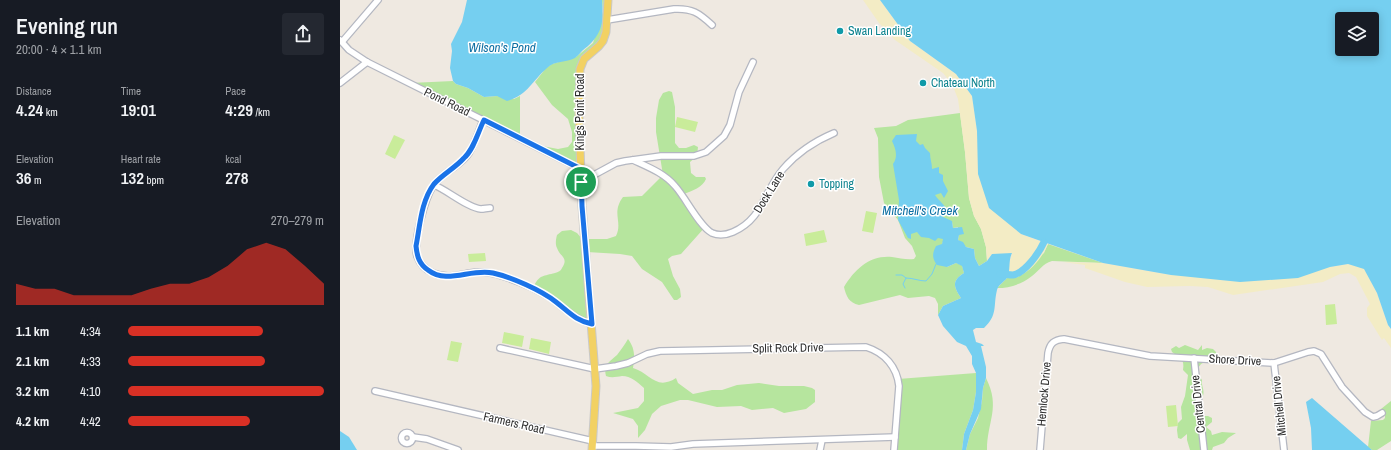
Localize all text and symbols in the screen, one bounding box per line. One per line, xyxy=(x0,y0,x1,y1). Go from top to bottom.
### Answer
text: Evening run xyxy=(16,11,118,41)
map controls xyxy=(1335,12,1379,56)
button: layers xyxy=(1335,12,1379,56)
button: share xyxy=(282,13,324,55)
place label: Swan Landing xyxy=(848,23,911,39)
marker: Swan Landing xyxy=(835,26,845,36)
water label: Wilson's Pond xyxy=(468,39,536,56)
text: 20:00 · 4 × 1.1 km xyxy=(16,41,102,58)
street label: Kings Point Road xyxy=(572,73,588,151)
place label: Chateau North xyxy=(931,75,995,91)
marker: Chateau North xyxy=(918,78,928,88)
text: Distance xyxy=(16,84,52,98)
text: Time xyxy=(121,84,141,98)
text: Pace xyxy=(225,84,246,98)
street label: Pond Road xyxy=(421,84,473,120)
text: 4.24 xyxy=(16,98,43,121)
text: 19:01 xyxy=(121,98,156,121)
text: 4:29 xyxy=(225,98,253,121)
text: km xyxy=(43,105,58,119)
text: /km xyxy=(253,105,270,119)
text: Elevation xyxy=(16,152,54,166)
text: Heart rate xyxy=(121,152,161,166)
text: kcal xyxy=(225,152,241,166)
pin xyxy=(564,165,598,199)
text: 36 xyxy=(16,166,32,189)
text: 132 xyxy=(121,166,144,189)
text: 278 xyxy=(225,166,249,189)
street label: Dock Lane xyxy=(750,168,788,216)
icon: arrive xyxy=(570,171,592,193)
text: m xyxy=(32,173,42,187)
text: bpm xyxy=(144,173,164,187)
place label: Topping xyxy=(819,176,855,192)
marker: Topping xyxy=(806,179,816,189)
water label: Mitchell's Creek xyxy=(882,202,958,219)
text: Elevation xyxy=(16,212,60,229)
text: 270–279 m xyxy=(271,212,324,229)
text: 1.1 km xyxy=(16,323,49,340)
text: 4:34 xyxy=(80,323,101,340)
street label: Split Rock Drive xyxy=(752,339,824,357)
street label: Shore Drive xyxy=(1208,351,1262,369)
text: 2.1 km xyxy=(16,353,49,370)
text: 4:33 xyxy=(80,353,101,370)
street label: Hemlock Drive xyxy=(1033,361,1055,427)
street label: Central Drive xyxy=(1187,374,1209,434)
street label: Mitchell Drive xyxy=(1268,375,1290,437)
text: 3.2 km xyxy=(16,383,49,400)
text: 4:10 xyxy=(80,383,101,400)
street label: Farmers Road xyxy=(482,408,546,438)
text: 4.2 km xyxy=(16,413,49,430)
text: 4:42 xyxy=(80,413,101,430)

